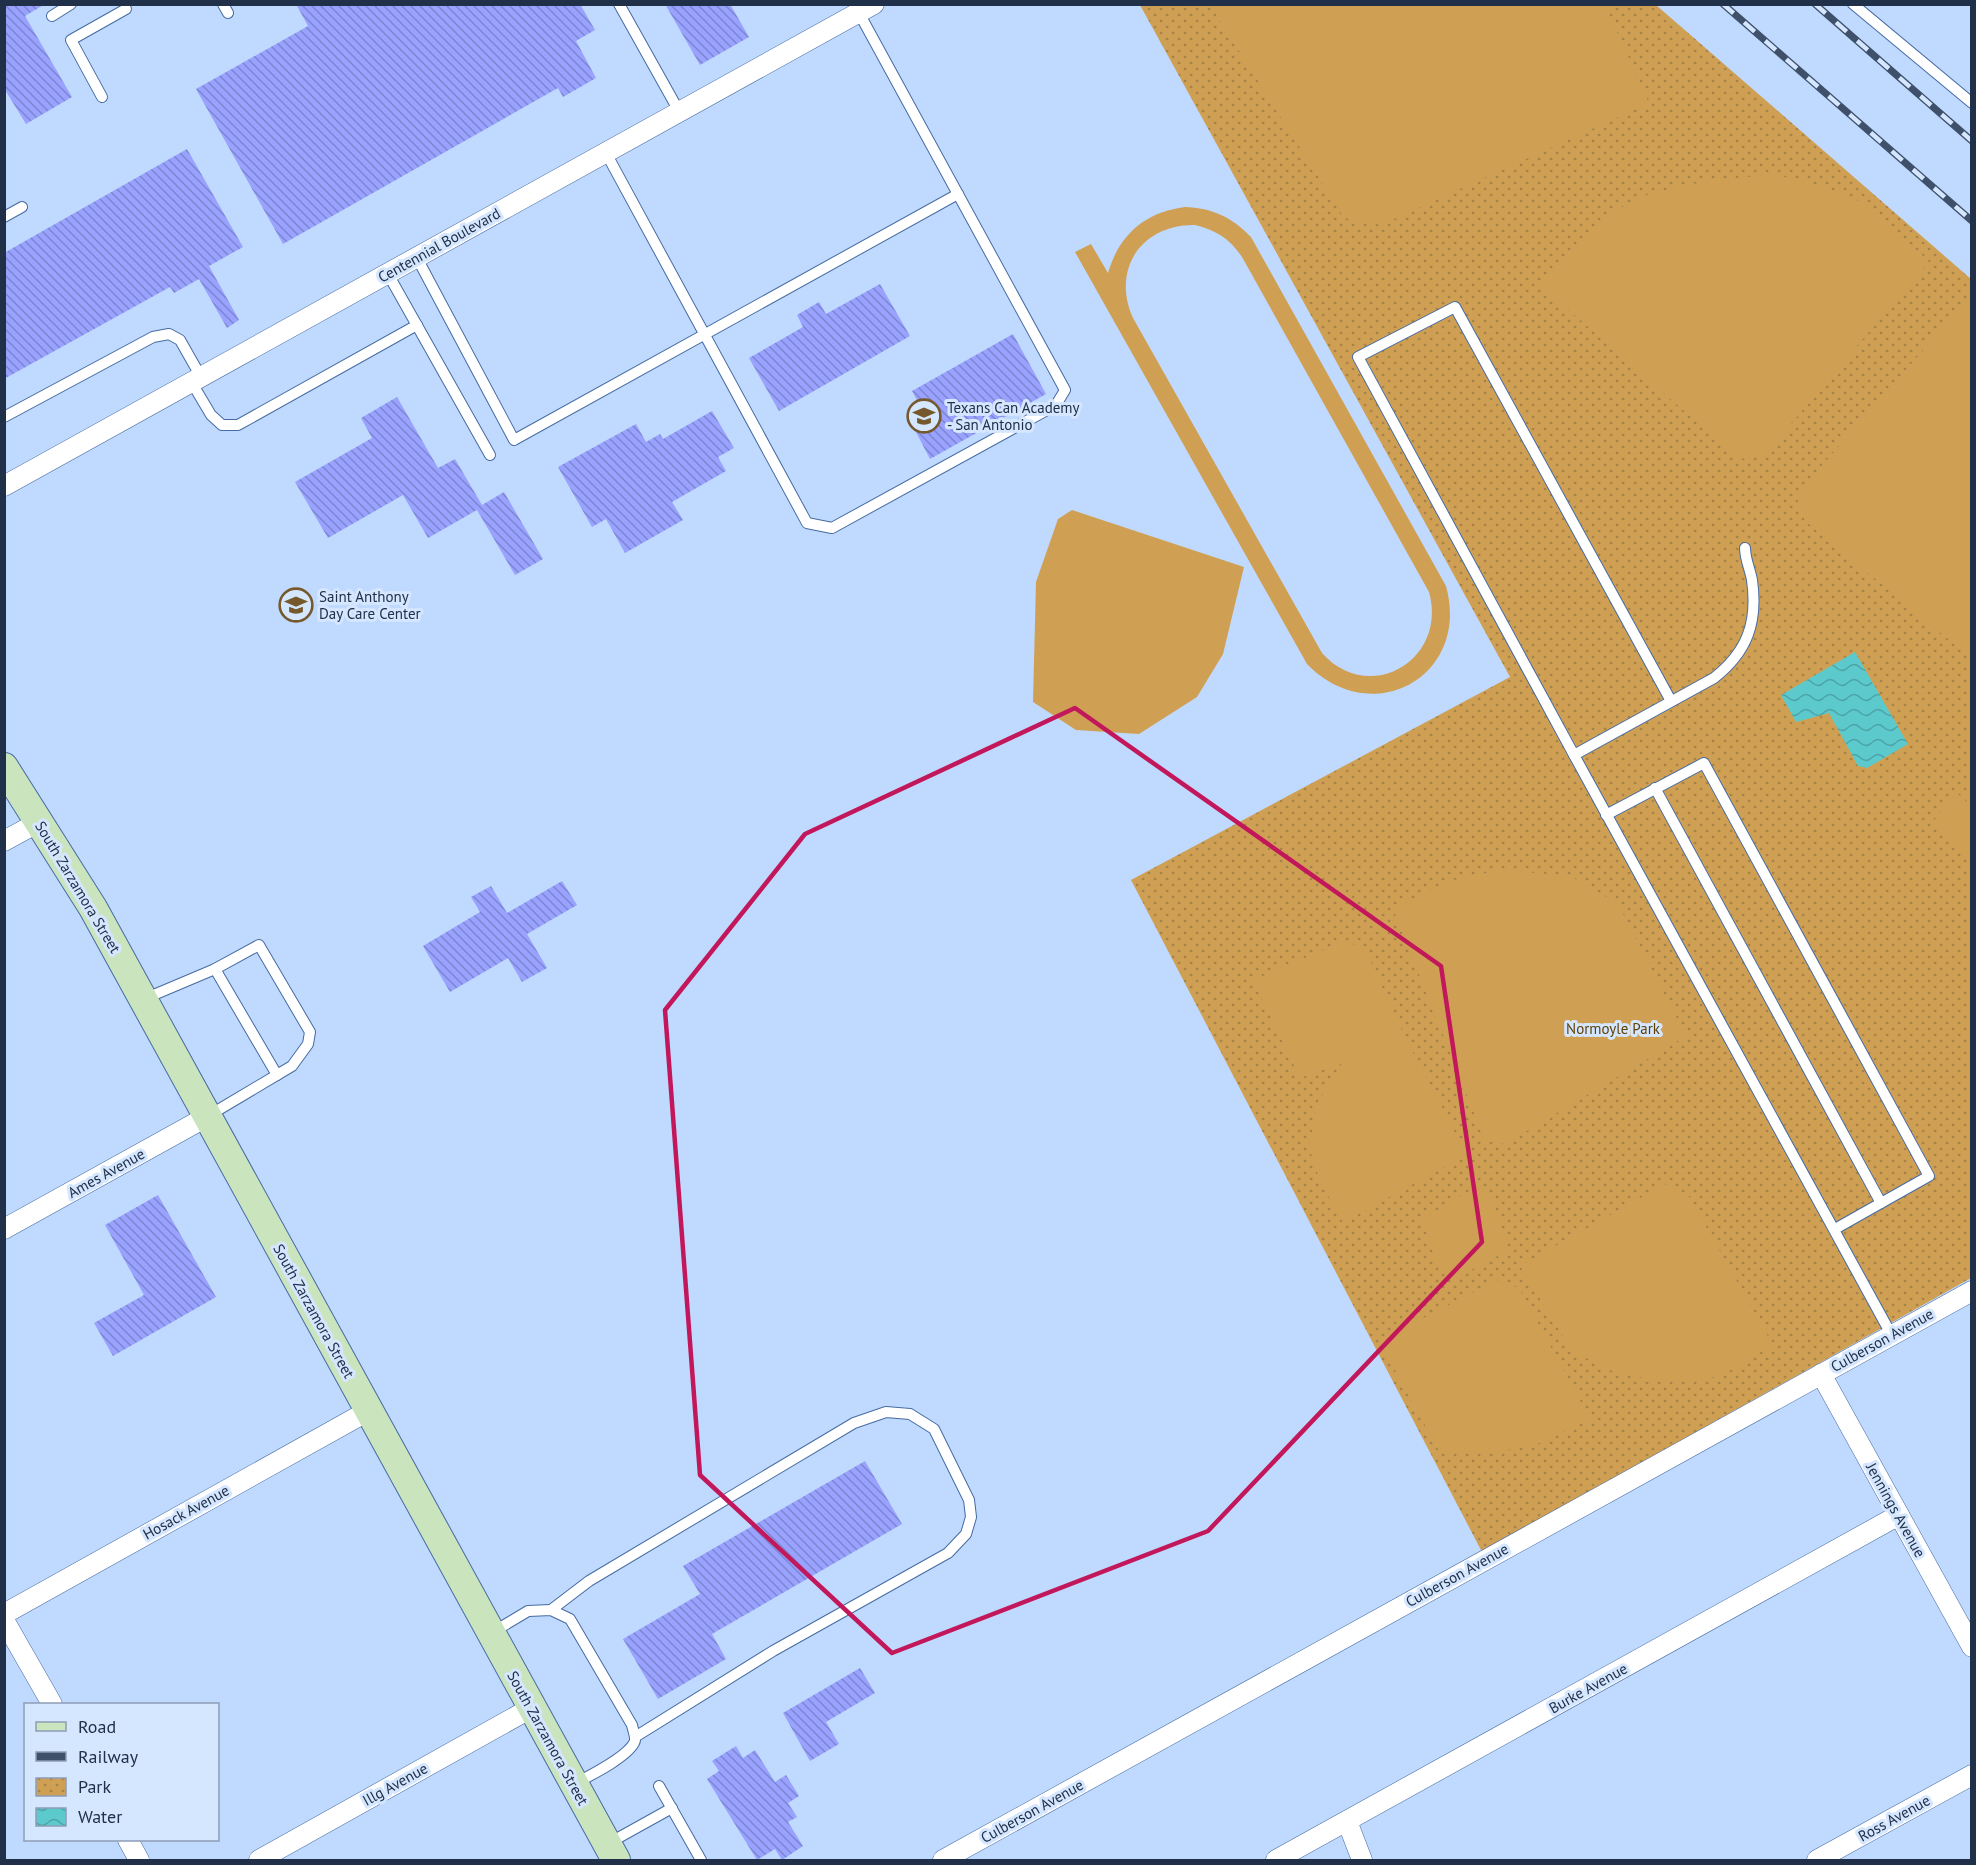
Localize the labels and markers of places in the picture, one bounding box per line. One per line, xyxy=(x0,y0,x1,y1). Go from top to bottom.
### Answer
school or university icon: Texans Can Academy - San Antonio xyxy=(906,398,942,434)
place label: Texans Can Academy - San Antonio xyxy=(947,398,1080,434)
school or university icon: Saint Anthony Day Care Center xyxy=(278,587,314,623)
place label: Saint Anthony Day Care Center xyxy=(319,587,421,623)

